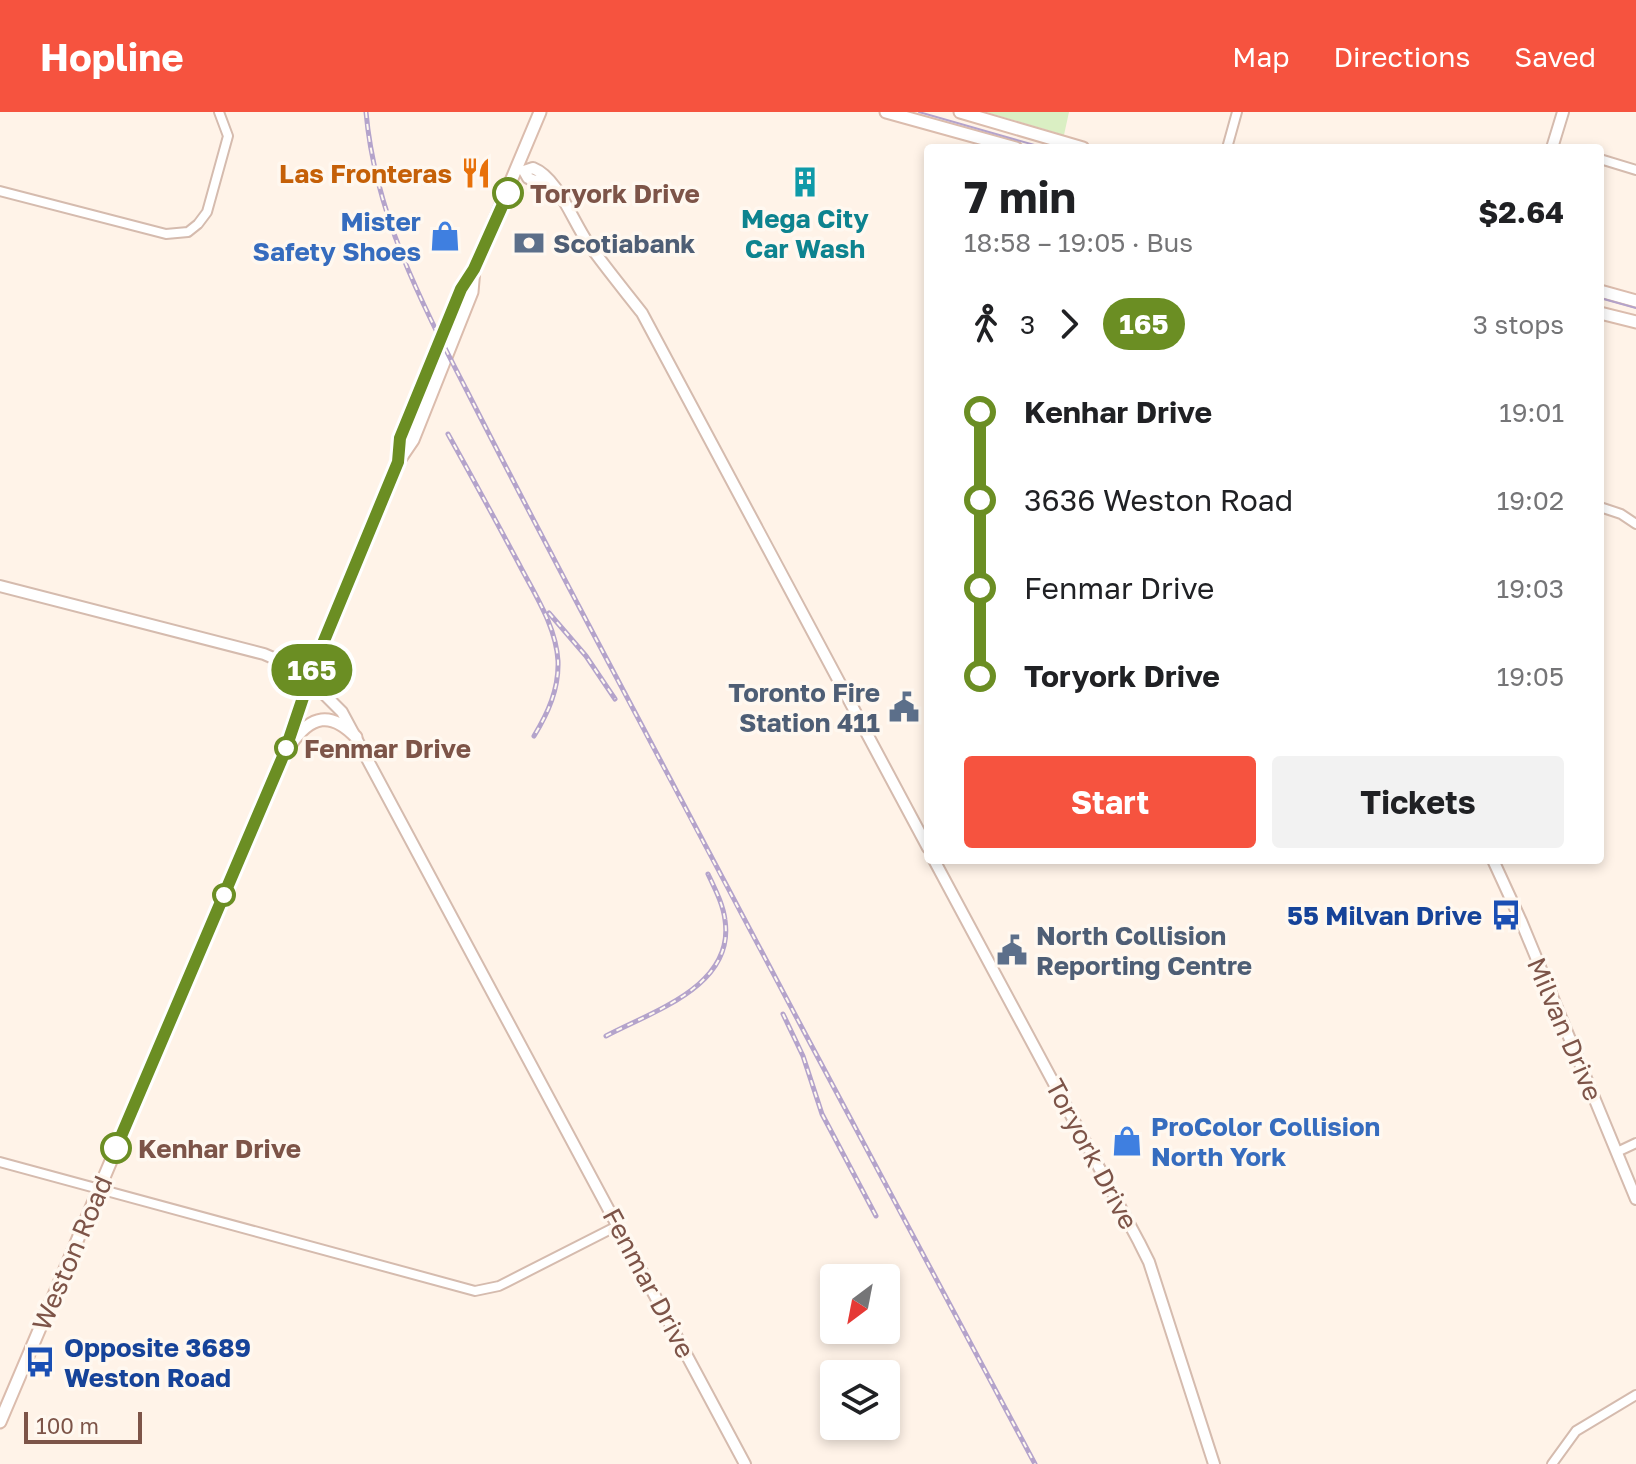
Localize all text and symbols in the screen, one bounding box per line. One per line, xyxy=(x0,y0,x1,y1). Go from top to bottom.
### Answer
text: Hopline xyxy=(40,34,184,79)
text: Map xyxy=(1232,40,1289,73)
text: Directions xyxy=(1333,40,1470,73)
text: Saved xyxy=(1514,40,1596,73)
restaurant icon: Las Fronteras xyxy=(459,156,493,190)
place label: Las Fronteras xyxy=(279,158,452,189)
building icon: Mega City Car Wash xyxy=(788,165,822,199)
text: 7 min xyxy=(964,170,1076,223)
marker: Toryork Drive xyxy=(493,178,523,208)
place label: Toryork Drive xyxy=(530,178,700,209)
text: $2.64 xyxy=(1478,194,1564,230)
place label: Mega City Car Wash xyxy=(741,203,869,264)
place label: Mister Safety Shoes xyxy=(253,206,421,267)
shop icon: Mister Safety Shoes xyxy=(428,219,462,253)
bank icon: Scotiabank xyxy=(512,226,546,260)
text: 18:58 – 19:05 · Bus xyxy=(964,227,1193,258)
place label: Scotiabank xyxy=(553,228,695,259)
icon: walk xyxy=(964,302,1008,346)
icon: forward xyxy=(1047,302,1091,346)
text: 165 xyxy=(1119,307,1169,340)
text: 3 xyxy=(1020,309,1035,340)
text: 3 stops xyxy=(1473,309,1564,340)
text: Kenhar Drive xyxy=(1024,394,1212,430)
text: 19:01 xyxy=(1499,397,1564,428)
text: 3636 Weston Road xyxy=(1024,482,1293,518)
text: 19:02 xyxy=(1497,485,1564,516)
text: Fenmar Drive xyxy=(1024,570,1214,606)
text: 19:03 xyxy=(1497,573,1564,604)
line badge: 165 xyxy=(266,644,358,696)
text: 165 xyxy=(287,653,337,686)
text: Toryork Drive xyxy=(1024,658,1220,694)
text: 19:05 xyxy=(1497,661,1564,692)
place label: Toronto Fire Station 411 xyxy=(728,677,880,738)
public building icon: Toronto Fire Station 411 xyxy=(887,690,921,724)
place label: Fenmar Drive xyxy=(304,733,471,764)
marker: Fenmar Drive xyxy=(275,737,297,759)
button: Start xyxy=(964,756,1256,848)
button: Tickets xyxy=(1272,756,1564,848)
unlabelled marker xyxy=(213,884,235,906)
bus stop icon: 55 Milvan Drive xyxy=(1489,898,1523,932)
place label: 55 Milvan Drive xyxy=(1287,900,1482,931)
place label: North Collision Reporting Centre xyxy=(1036,920,1252,981)
public building icon: North Collision Reporting Centre xyxy=(995,933,1029,967)
street label: Milvan Drive xyxy=(1521,953,1609,1105)
street label: Toryork Drive xyxy=(1039,1074,1145,1234)
place label: ProColor Collision North York xyxy=(1151,1111,1380,1172)
shop icon: ProColor Collision North York xyxy=(1110,1124,1144,1158)
marker: Kenhar Drive xyxy=(101,1133,131,1163)
place label: Kenhar Drive xyxy=(138,1133,301,1164)
street label: Weston Road xyxy=(25,1171,119,1335)
street label: Fenmar Drive xyxy=(597,1203,701,1363)
north arrow xyxy=(820,1264,900,1344)
map controls xyxy=(820,1264,900,1440)
place label: Opposite 3689 Weston Road xyxy=(64,1332,251,1393)
bus stop icon: Opposite 3689 Weston Road xyxy=(23,1345,57,1379)
button: layers xyxy=(820,1360,900,1440)
scale bar xyxy=(24,1408,142,1444)
text: 100 m xyxy=(36,1412,99,1439)

